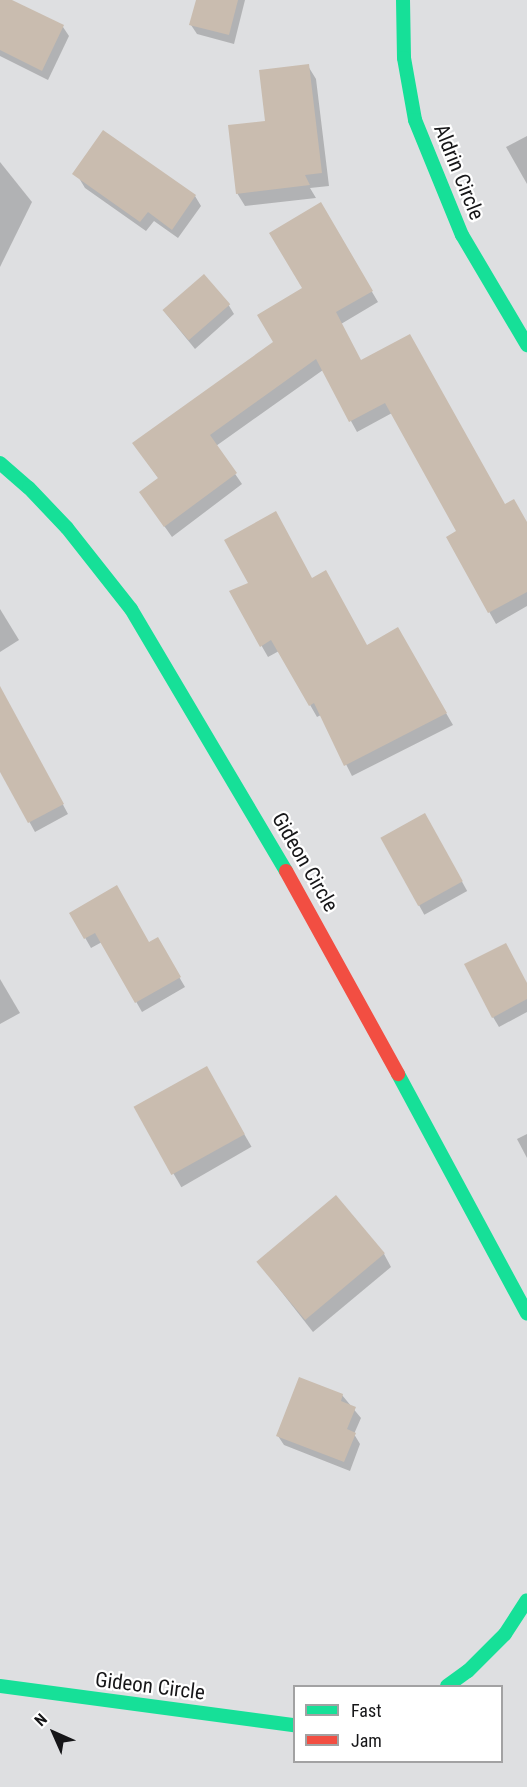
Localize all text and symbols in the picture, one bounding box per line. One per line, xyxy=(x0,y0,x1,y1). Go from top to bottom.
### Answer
street label: Aldrin Circle xyxy=(428,121,490,223)
street label: Gideon Circle xyxy=(267,808,343,916)
street label: Gideon Circle xyxy=(94,1667,206,1705)
legend xyxy=(293,1685,503,1763)
text: Fast xyxy=(351,1700,382,1721)
north arrow xyxy=(24,1703,84,1763)
text: N xyxy=(31,1710,51,1730)
text: Jam xyxy=(351,1730,382,1751)

